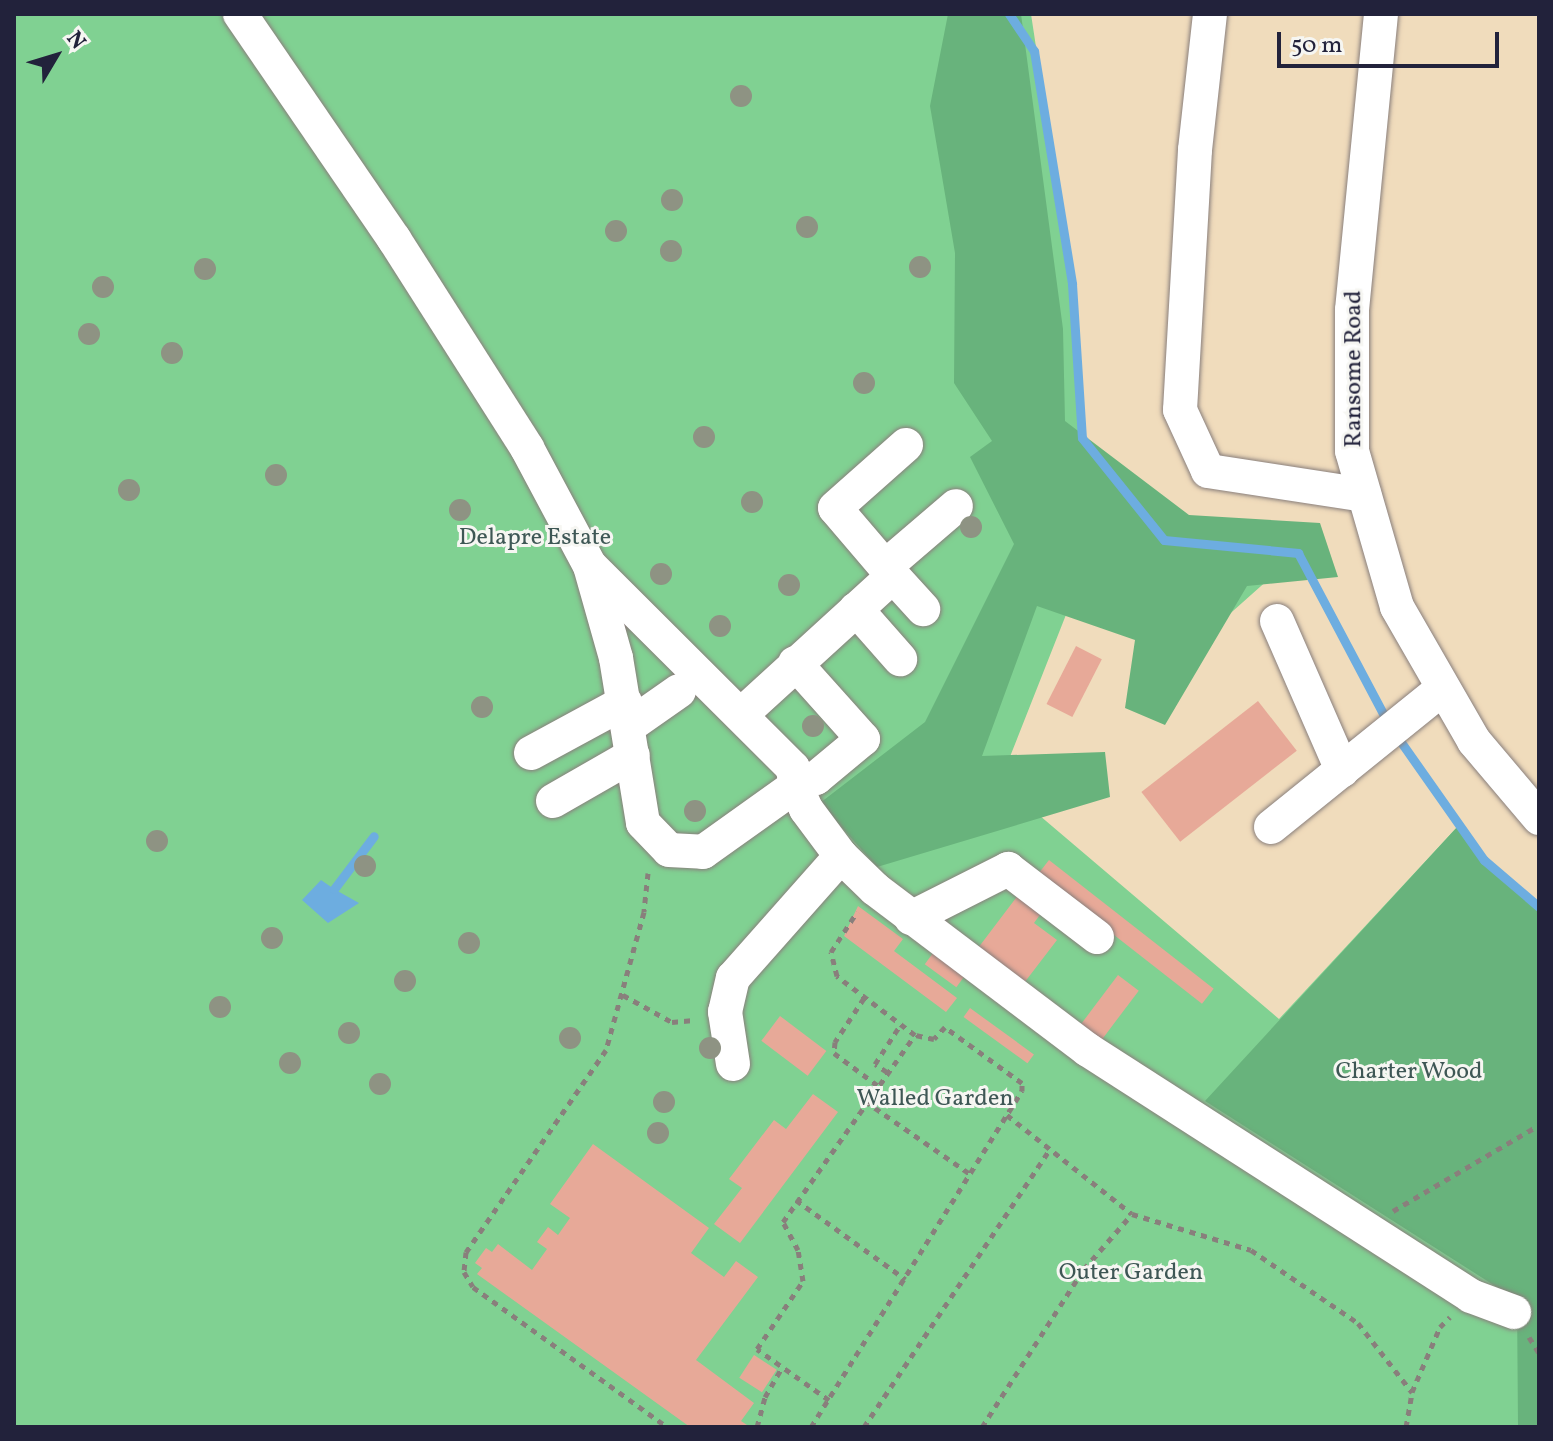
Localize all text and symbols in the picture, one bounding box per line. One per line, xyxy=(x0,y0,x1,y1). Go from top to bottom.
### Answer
north arrow xyxy=(16,16,96,96)
scale bar xyxy=(1281,16,1503,66)
text: N xyxy=(58,25,92,57)
text: 50 m xyxy=(1291,29,1343,63)
street label: Ransome Road xyxy=(1341,290,1369,448)
park label: Delapre Estate xyxy=(459,525,611,553)
park label: Charter Wood xyxy=(1335,1059,1483,1087)
park label: Walled Garden xyxy=(856,1086,1014,1114)
park label: Outer Garden xyxy=(1059,1260,1203,1288)

